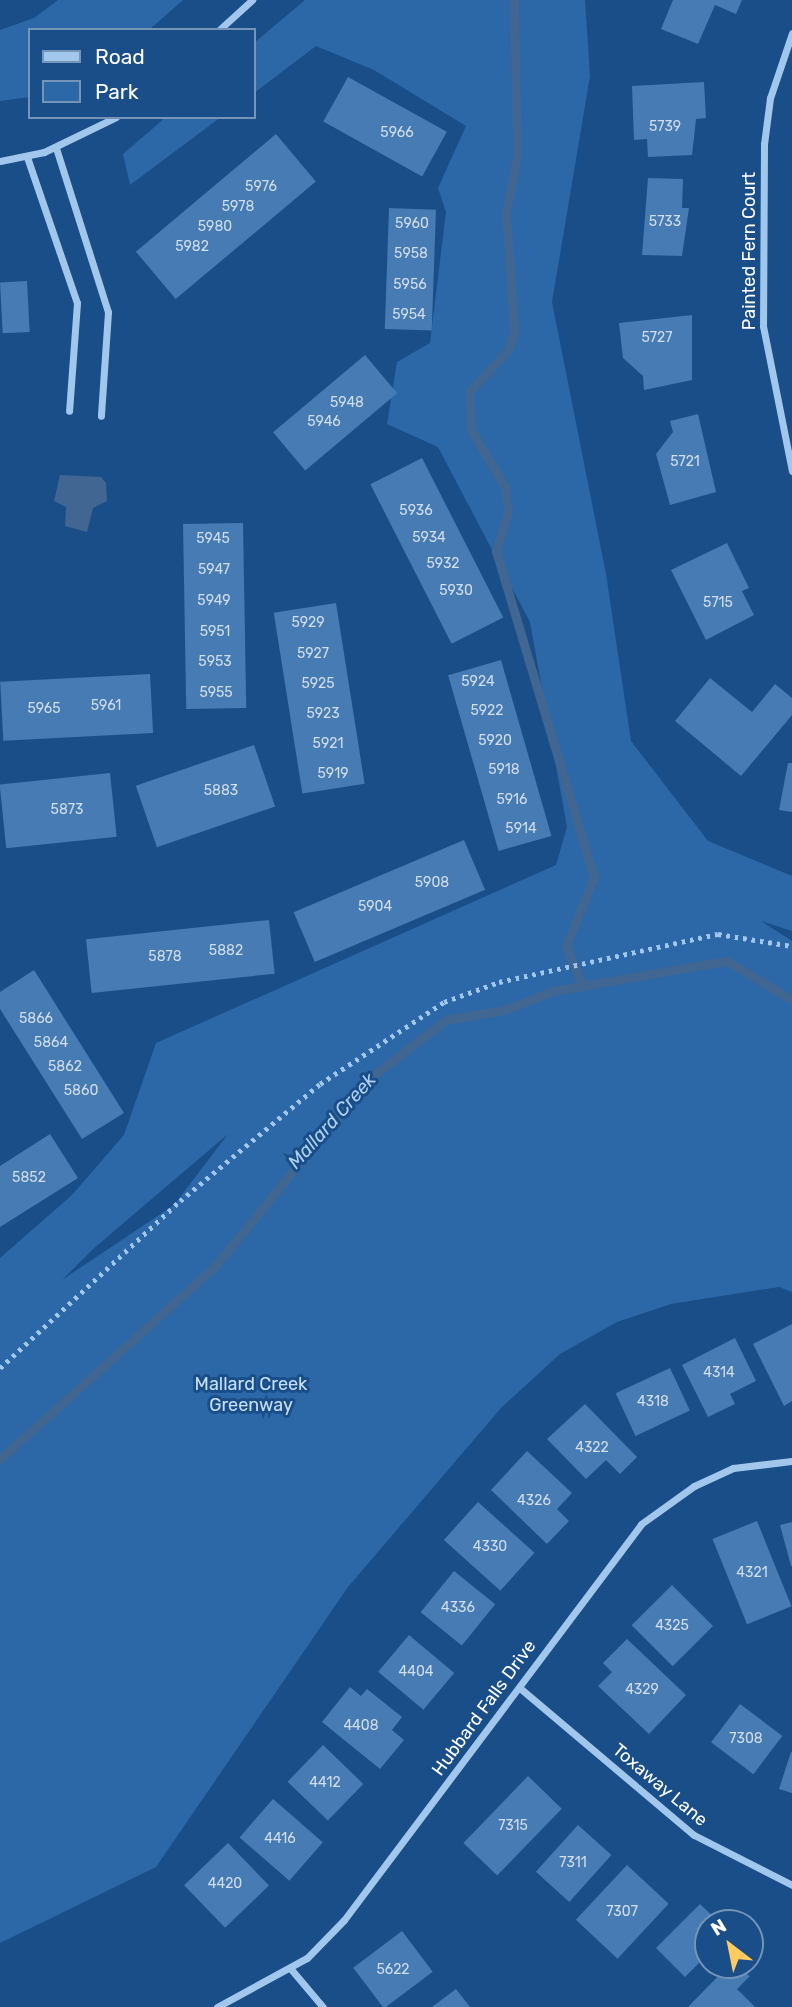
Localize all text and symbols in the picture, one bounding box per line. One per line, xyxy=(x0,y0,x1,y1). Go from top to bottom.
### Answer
legend xyxy=(28,28,256,119)
text: Road xyxy=(95,44,145,69)
text: Park xyxy=(95,79,139,104)
house number: 5739 xyxy=(649,119,681,135)
house number: 5966 xyxy=(380,125,414,141)
street label: Painted Fern Court xyxy=(738,172,760,330)
house number: 5976 xyxy=(245,179,277,195)
house number: 5978 xyxy=(222,199,254,215)
house number: 5733 xyxy=(649,214,681,230)
house number: 5960 xyxy=(395,216,429,232)
house number: 5980 xyxy=(198,219,232,235)
house number: 5982 xyxy=(175,239,209,255)
house number: 5958 xyxy=(394,246,428,262)
house number: 5956 xyxy=(393,277,427,293)
house number: 5954 xyxy=(392,307,426,323)
house number: 5727 xyxy=(642,330,672,346)
house number: 5948 xyxy=(330,395,364,411)
house number: 5946 xyxy=(307,414,341,430)
house number: 5721 xyxy=(670,454,700,470)
house number: 5936 xyxy=(399,503,433,519)
house number: 5934 xyxy=(412,530,446,546)
house number: 5945 xyxy=(196,531,230,547)
house number: 5932 xyxy=(426,556,460,572)
house number: 5947 xyxy=(198,562,230,578)
house number: 5930 xyxy=(439,583,473,599)
house number: 5949 xyxy=(197,593,231,609)
house number: 5715 xyxy=(703,595,733,611)
house number: 5929 xyxy=(291,615,325,631)
house number: 5951 xyxy=(200,624,230,640)
house number: 5927 xyxy=(297,646,329,662)
house number: 5953 xyxy=(198,654,232,670)
house number: 5924 xyxy=(461,674,495,690)
house number: 5925 xyxy=(301,676,335,692)
house number: 5955 xyxy=(199,685,233,701)
house number: 5961 xyxy=(91,698,121,714)
house number: 5965 xyxy=(27,701,61,717)
house number: 5922 xyxy=(470,703,504,719)
house number: 5923 xyxy=(306,706,340,722)
house number: 5920 xyxy=(478,733,512,749)
house number: 5921 xyxy=(313,736,343,752)
house number: 5918 xyxy=(488,762,520,778)
house number: 5919 xyxy=(318,766,348,782)
house number: 5883 xyxy=(204,783,238,799)
house number: 5916 xyxy=(496,792,528,808)
house number: 5873 xyxy=(51,802,83,818)
house number: 5914 xyxy=(505,821,537,837)
house number: 5908 xyxy=(415,875,449,891)
house number: 5904 xyxy=(358,899,392,915)
house number: 5882 xyxy=(209,943,243,959)
house number: 5878 xyxy=(148,949,182,965)
house number: 5866 xyxy=(19,1011,53,1027)
house number: 5864 xyxy=(34,1035,68,1051)
house number: 5862 xyxy=(48,1059,82,1075)
water label: Mallard Creek xyxy=(283,1069,381,1173)
house number: 5860 xyxy=(64,1083,98,1099)
house number: 5852 xyxy=(12,1170,46,1186)
house number: 4314 xyxy=(703,1365,735,1381)
park label: Mallard Creek Greenway xyxy=(195,1374,307,1416)
house number: 4318 xyxy=(637,1394,669,1410)
house number: 4322 xyxy=(575,1440,609,1456)
house number: 4326 xyxy=(517,1493,551,1509)
house number: 4330 xyxy=(473,1539,507,1555)
house number: 4321 xyxy=(736,1565,768,1581)
house number: 4336 xyxy=(441,1600,475,1616)
house number: 4325 xyxy=(655,1618,689,1634)
street label: Hubbard Falls Drive xyxy=(428,1636,540,1780)
house number: 4404 xyxy=(399,1664,433,1680)
house number: 4329 xyxy=(625,1682,659,1698)
house number: 4408 xyxy=(343,1718,379,1734)
house number: 7308 xyxy=(729,1731,763,1747)
street label: Toxaway Lane xyxy=(608,1739,712,1831)
house number: 4412 xyxy=(309,1775,341,1791)
house number: 7315 xyxy=(498,1818,528,1834)
house number: 4416 xyxy=(264,1831,296,1847)
house number: 7311 xyxy=(559,1855,587,1871)
house number: 4420 xyxy=(208,1876,242,1892)
house number: 7307 xyxy=(606,1904,638,1920)
north arrow xyxy=(694,1909,764,1979)
text: N xyxy=(707,1914,731,1941)
house number: 5622 xyxy=(376,1962,410,1978)

